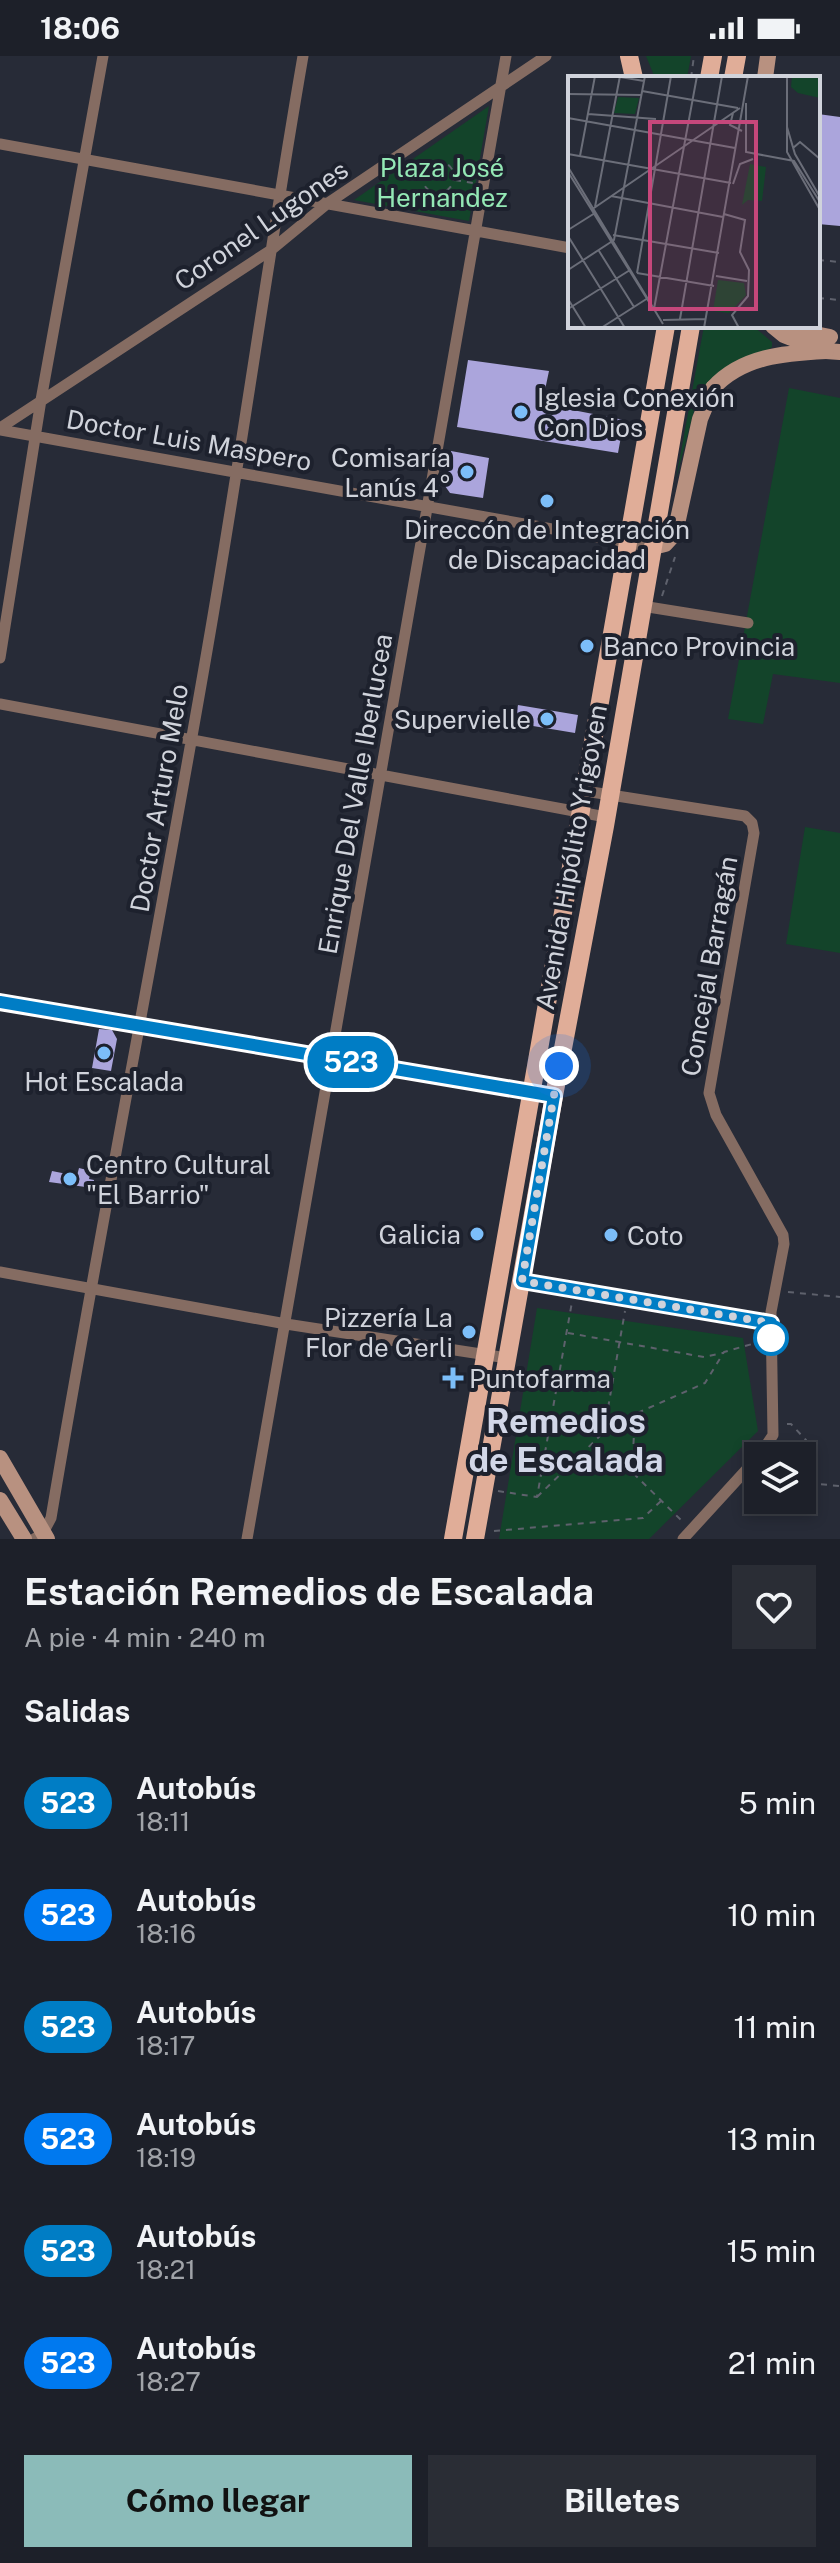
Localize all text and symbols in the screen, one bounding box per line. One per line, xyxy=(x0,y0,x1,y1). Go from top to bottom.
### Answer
text: 18:06 xyxy=(40,10,120,46)
inset map xyxy=(568,76,820,328)
park label: Plaza José Hernandez xyxy=(376,152,508,213)
street label: Coronel Lugones xyxy=(168,154,354,296)
place label: Iglesia Conexión Con Dios xyxy=(537,382,735,443)
street label: Doctor Luis Maspero xyxy=(64,403,314,477)
marker: Iglesia Conexión Con Dios xyxy=(512,403,530,421)
place label: Comisaría Lanús 4° xyxy=(331,442,451,503)
marker: Comisaría Lanús 4° xyxy=(458,463,476,481)
marker: Direccón de Integración de Discapacidad xyxy=(538,492,556,510)
place label: Direccón de Integración de Discapacidad xyxy=(404,514,690,575)
street label: Enrique Del Valle Iberlucea xyxy=(312,631,398,957)
place label: Banco Provincia xyxy=(603,631,795,662)
marker: Banco Provincia xyxy=(578,637,596,655)
street label: Doctor Arturo Melo xyxy=(124,682,194,914)
street label: Avenida Hipólito Yrigoyen xyxy=(529,702,613,1012)
place label: Supervielle xyxy=(394,704,531,735)
marker: Supervielle xyxy=(538,710,556,728)
street label: Concejal Barragán xyxy=(674,854,744,1078)
line badge: 523 xyxy=(305,1036,397,1088)
marker: Hot Escalada xyxy=(95,1044,113,1062)
text: 523 xyxy=(323,1045,379,1078)
your location xyxy=(539,1046,579,1086)
place label: Hot Escalada xyxy=(24,1066,184,1097)
place label: Centro Cultural "El Barrio" xyxy=(86,1149,271,1210)
marker: Centro Cultural "El Barrio" xyxy=(61,1170,79,1188)
place label: Galicia xyxy=(379,1219,461,1250)
place label: Coto xyxy=(627,1220,683,1251)
marker: Galicia xyxy=(468,1225,486,1243)
marker: Coto xyxy=(602,1226,620,1244)
place label: Pizzería La Flor de Gerli xyxy=(305,1302,453,1363)
unlabelled marker xyxy=(754,1321,788,1355)
marker: Pizzería La Flor de Gerli xyxy=(460,1323,478,1341)
place label: Puntofarma xyxy=(469,1363,611,1394)
marker: Puntofarma xyxy=(444,1369,462,1387)
district label: Remedios de Escalada xyxy=(468,1401,664,1480)
map controls xyxy=(744,1442,816,1514)
button: layers xyxy=(744,1442,816,1514)
button: heart xyxy=(732,1565,816,1649)
text: Estación Remedios de Escalada xyxy=(24,1569,594,1614)
text: A pie · 4 min · 240 m xyxy=(24,1622,265,1653)
text: Salidas xyxy=(24,1693,130,1729)
text: Autobús xyxy=(136,1770,256,1806)
text: 5 min xyxy=(739,1785,816,1821)
text: 523 xyxy=(40,1786,96,1819)
text: 18:11 xyxy=(136,1806,190,1837)
text: Autobús xyxy=(136,1882,256,1918)
text: 10 min xyxy=(727,1897,816,1933)
text: 523 xyxy=(40,1898,96,1931)
text: 18:16 xyxy=(136,1918,196,1949)
text: Autobús xyxy=(136,1994,256,2030)
text: 11 min xyxy=(733,2009,816,2045)
text: 523 xyxy=(40,2010,96,2043)
text: 18:17 xyxy=(136,2030,195,2061)
text: Autobús xyxy=(136,2106,256,2142)
text: 13 min xyxy=(727,2121,816,2157)
text: 523 xyxy=(40,2122,96,2155)
text: 18:19 xyxy=(136,2142,196,2173)
text: Autobús xyxy=(136,2218,256,2254)
text: 15 min xyxy=(726,2233,816,2269)
text: 523 xyxy=(40,2234,96,2267)
text: 18:21 xyxy=(136,2254,196,2285)
text: Autobús xyxy=(136,2330,256,2366)
text: 21 min xyxy=(728,2345,816,2381)
text: 523 xyxy=(40,2346,96,2379)
text: 18:27 xyxy=(136,2366,201,2397)
button: Cómo llegar xyxy=(24,2455,412,2547)
button: Billetes xyxy=(428,2455,816,2547)

